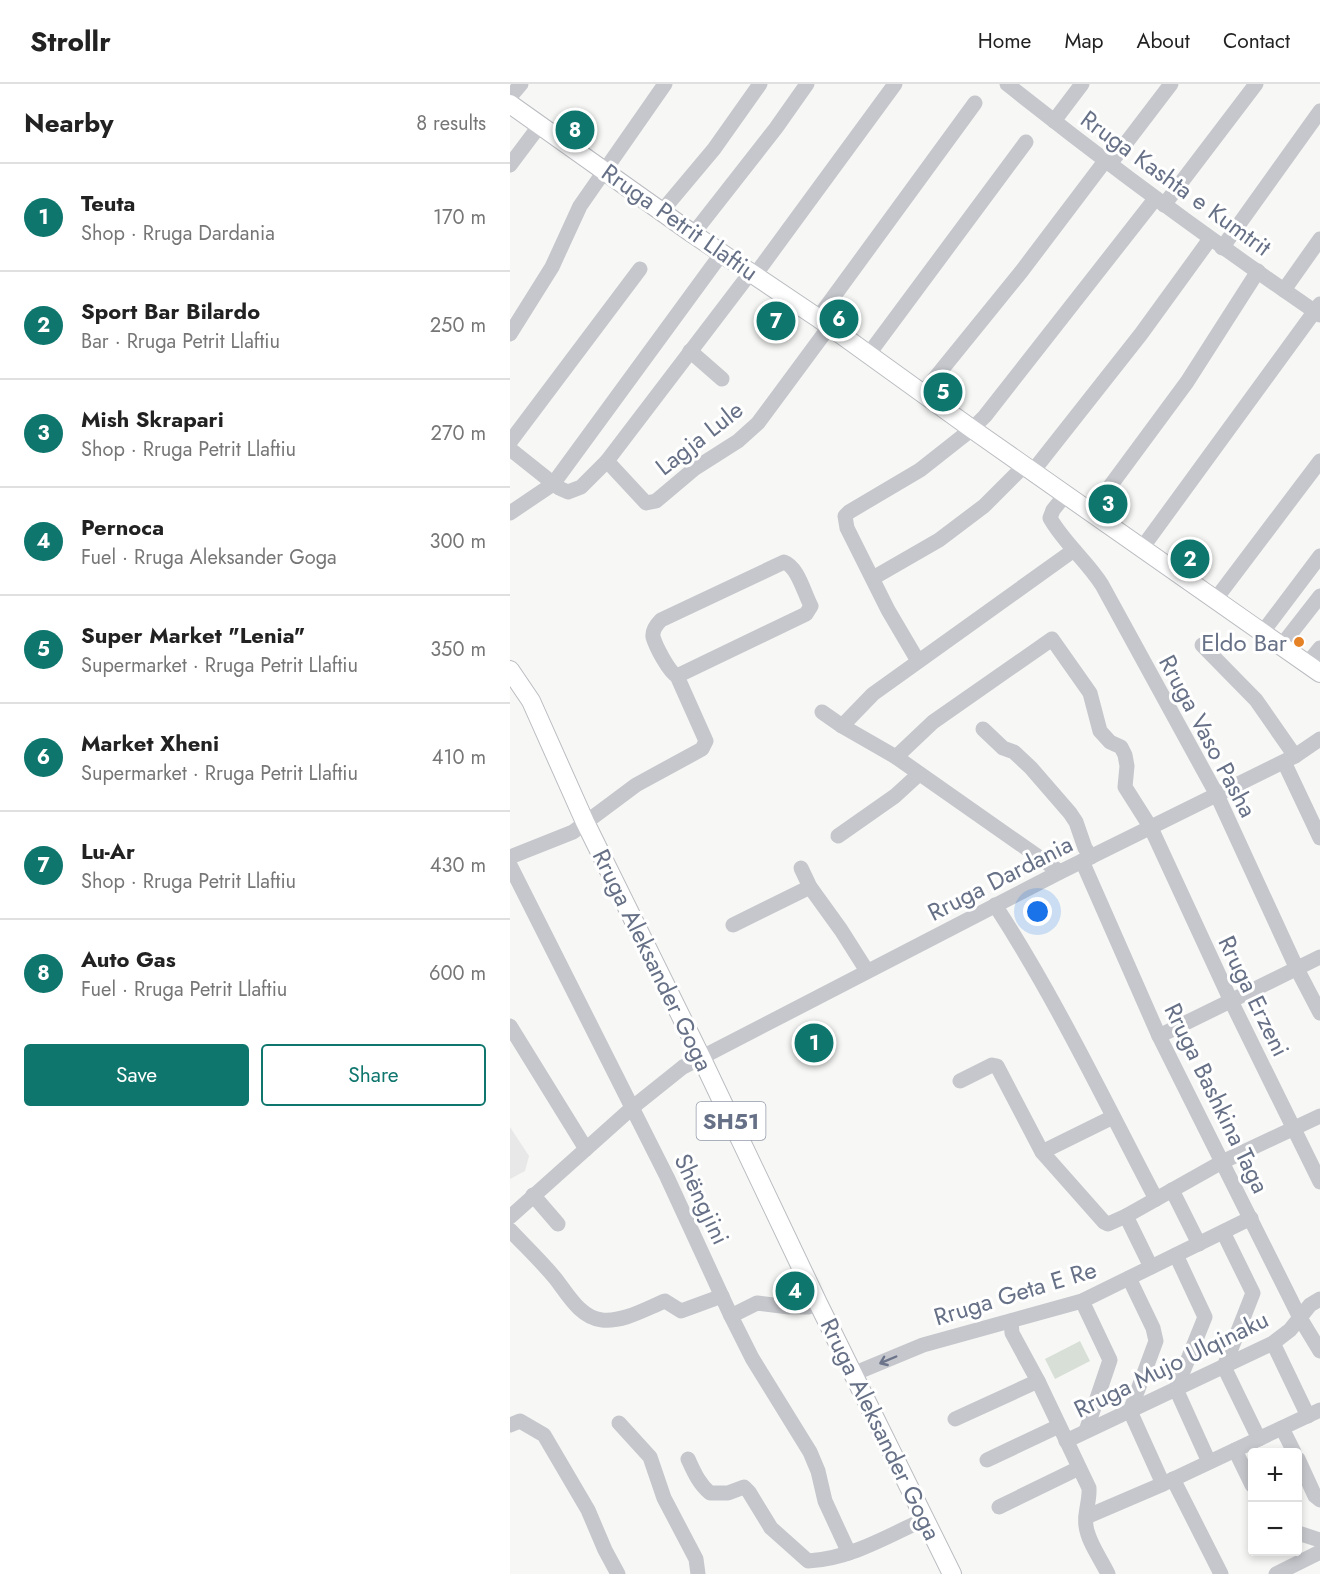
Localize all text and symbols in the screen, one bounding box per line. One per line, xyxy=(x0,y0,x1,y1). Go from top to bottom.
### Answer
text: Strollr xyxy=(30,21,111,62)
text: Home xyxy=(978,26,1031,56)
text: Map xyxy=(1064,26,1104,56)
text: About xyxy=(1137,26,1190,56)
text: Contact xyxy=(1223,26,1290,56)
street label: Rruga Kashta e Kumtrit xyxy=(1073,102,1279,264)
text: Nearby xyxy=(24,104,113,142)
pin: 8 xyxy=(556,108,594,152)
text: 8 results xyxy=(416,109,486,138)
street label: Rruga Petrit Llaftiu xyxy=(595,155,765,289)
text: Teuta xyxy=(81,187,135,219)
text: 1 xyxy=(38,203,49,232)
text: 170 m xyxy=(433,203,486,232)
text: Shop · Rruga Dardania xyxy=(81,219,275,248)
text: Sport Bar Bilardo xyxy=(81,295,260,327)
pin: 6 xyxy=(820,296,858,342)
pin: 7 xyxy=(756,298,796,344)
text: 2 xyxy=(37,311,50,340)
text: 250 m xyxy=(430,311,486,340)
text: Bar · Rruga Petrit Llaftiu xyxy=(81,327,280,356)
pin: 5 xyxy=(924,370,962,414)
street label: Lagja Lule xyxy=(648,392,750,484)
text: Mish Skrapari xyxy=(81,403,224,435)
text: 3 xyxy=(37,419,50,448)
text: 270 m xyxy=(431,419,486,448)
text: Shop · Rruga Petrit Llaftiu xyxy=(81,435,296,464)
pin: 3 xyxy=(1088,482,1128,526)
text: Pernoca xyxy=(81,511,164,543)
text: 4 xyxy=(37,527,50,556)
text: 300 m xyxy=(429,527,486,556)
pin: 2 xyxy=(1170,536,1210,582)
text: Fuel · Rruga Aleksander Goga xyxy=(81,543,337,572)
text: Super Market "Lenia" xyxy=(81,619,305,651)
place label: Eldo Bar xyxy=(1201,625,1288,660)
text: 5 xyxy=(37,635,50,664)
text: 350 m xyxy=(430,635,486,664)
marker: Eldo Bar xyxy=(1292,635,1306,649)
street label: Rruga Vaso Pasha xyxy=(1150,649,1266,823)
text: Supermarket · Rruga Petrit Llaftiu xyxy=(81,651,358,680)
text: Market Xheni xyxy=(81,727,219,759)
text: 6 xyxy=(37,743,50,772)
text: 410 m xyxy=(432,743,486,772)
text: Supermarket · Rruga Petrit Llaftiu xyxy=(81,759,358,788)
street label: Rruga Dardania xyxy=(921,826,1079,930)
text: Lu-Ar xyxy=(81,835,135,867)
street label: Rruga Aleksander Goga xyxy=(584,843,722,1077)
text: 7 xyxy=(37,851,50,880)
text: 430 m xyxy=(430,851,486,880)
text: Shop · Rruga Petrit Llaftiu xyxy=(81,867,296,896)
your location xyxy=(1023,897,1052,926)
street label: Rruga Erzeni xyxy=(1210,930,1298,1062)
text: Auto Gas xyxy=(81,943,176,975)
text: 8 xyxy=(37,959,50,988)
text: 600 m xyxy=(429,959,486,988)
text: Fuel · Rruga Petrit Llaftiu xyxy=(81,975,287,1004)
street label: Rruga Bashkina Taga xyxy=(1156,997,1278,1199)
pin: 1 xyxy=(794,1020,834,1066)
button: Save xyxy=(24,1044,249,1106)
button: Share xyxy=(261,1044,486,1106)
road number: SH51 xyxy=(696,1102,766,1140)
street label: Shëngjini xyxy=(666,1148,738,1250)
street label: Rruga Geta E Re xyxy=(929,1252,1101,1334)
pin: 4 xyxy=(776,1268,814,1314)
street label: Rruga Mujo Ulqinaku xyxy=(1068,1302,1274,1426)
street label: Rruga Aleksander Goga xyxy=(812,1312,950,1546)
one-way arrow xyxy=(880,1354,898,1366)
map controls xyxy=(1248,1448,1302,1556)
button: + xyxy=(1248,1448,1302,1502)
button: − xyxy=(1248,1502,1302,1556)

